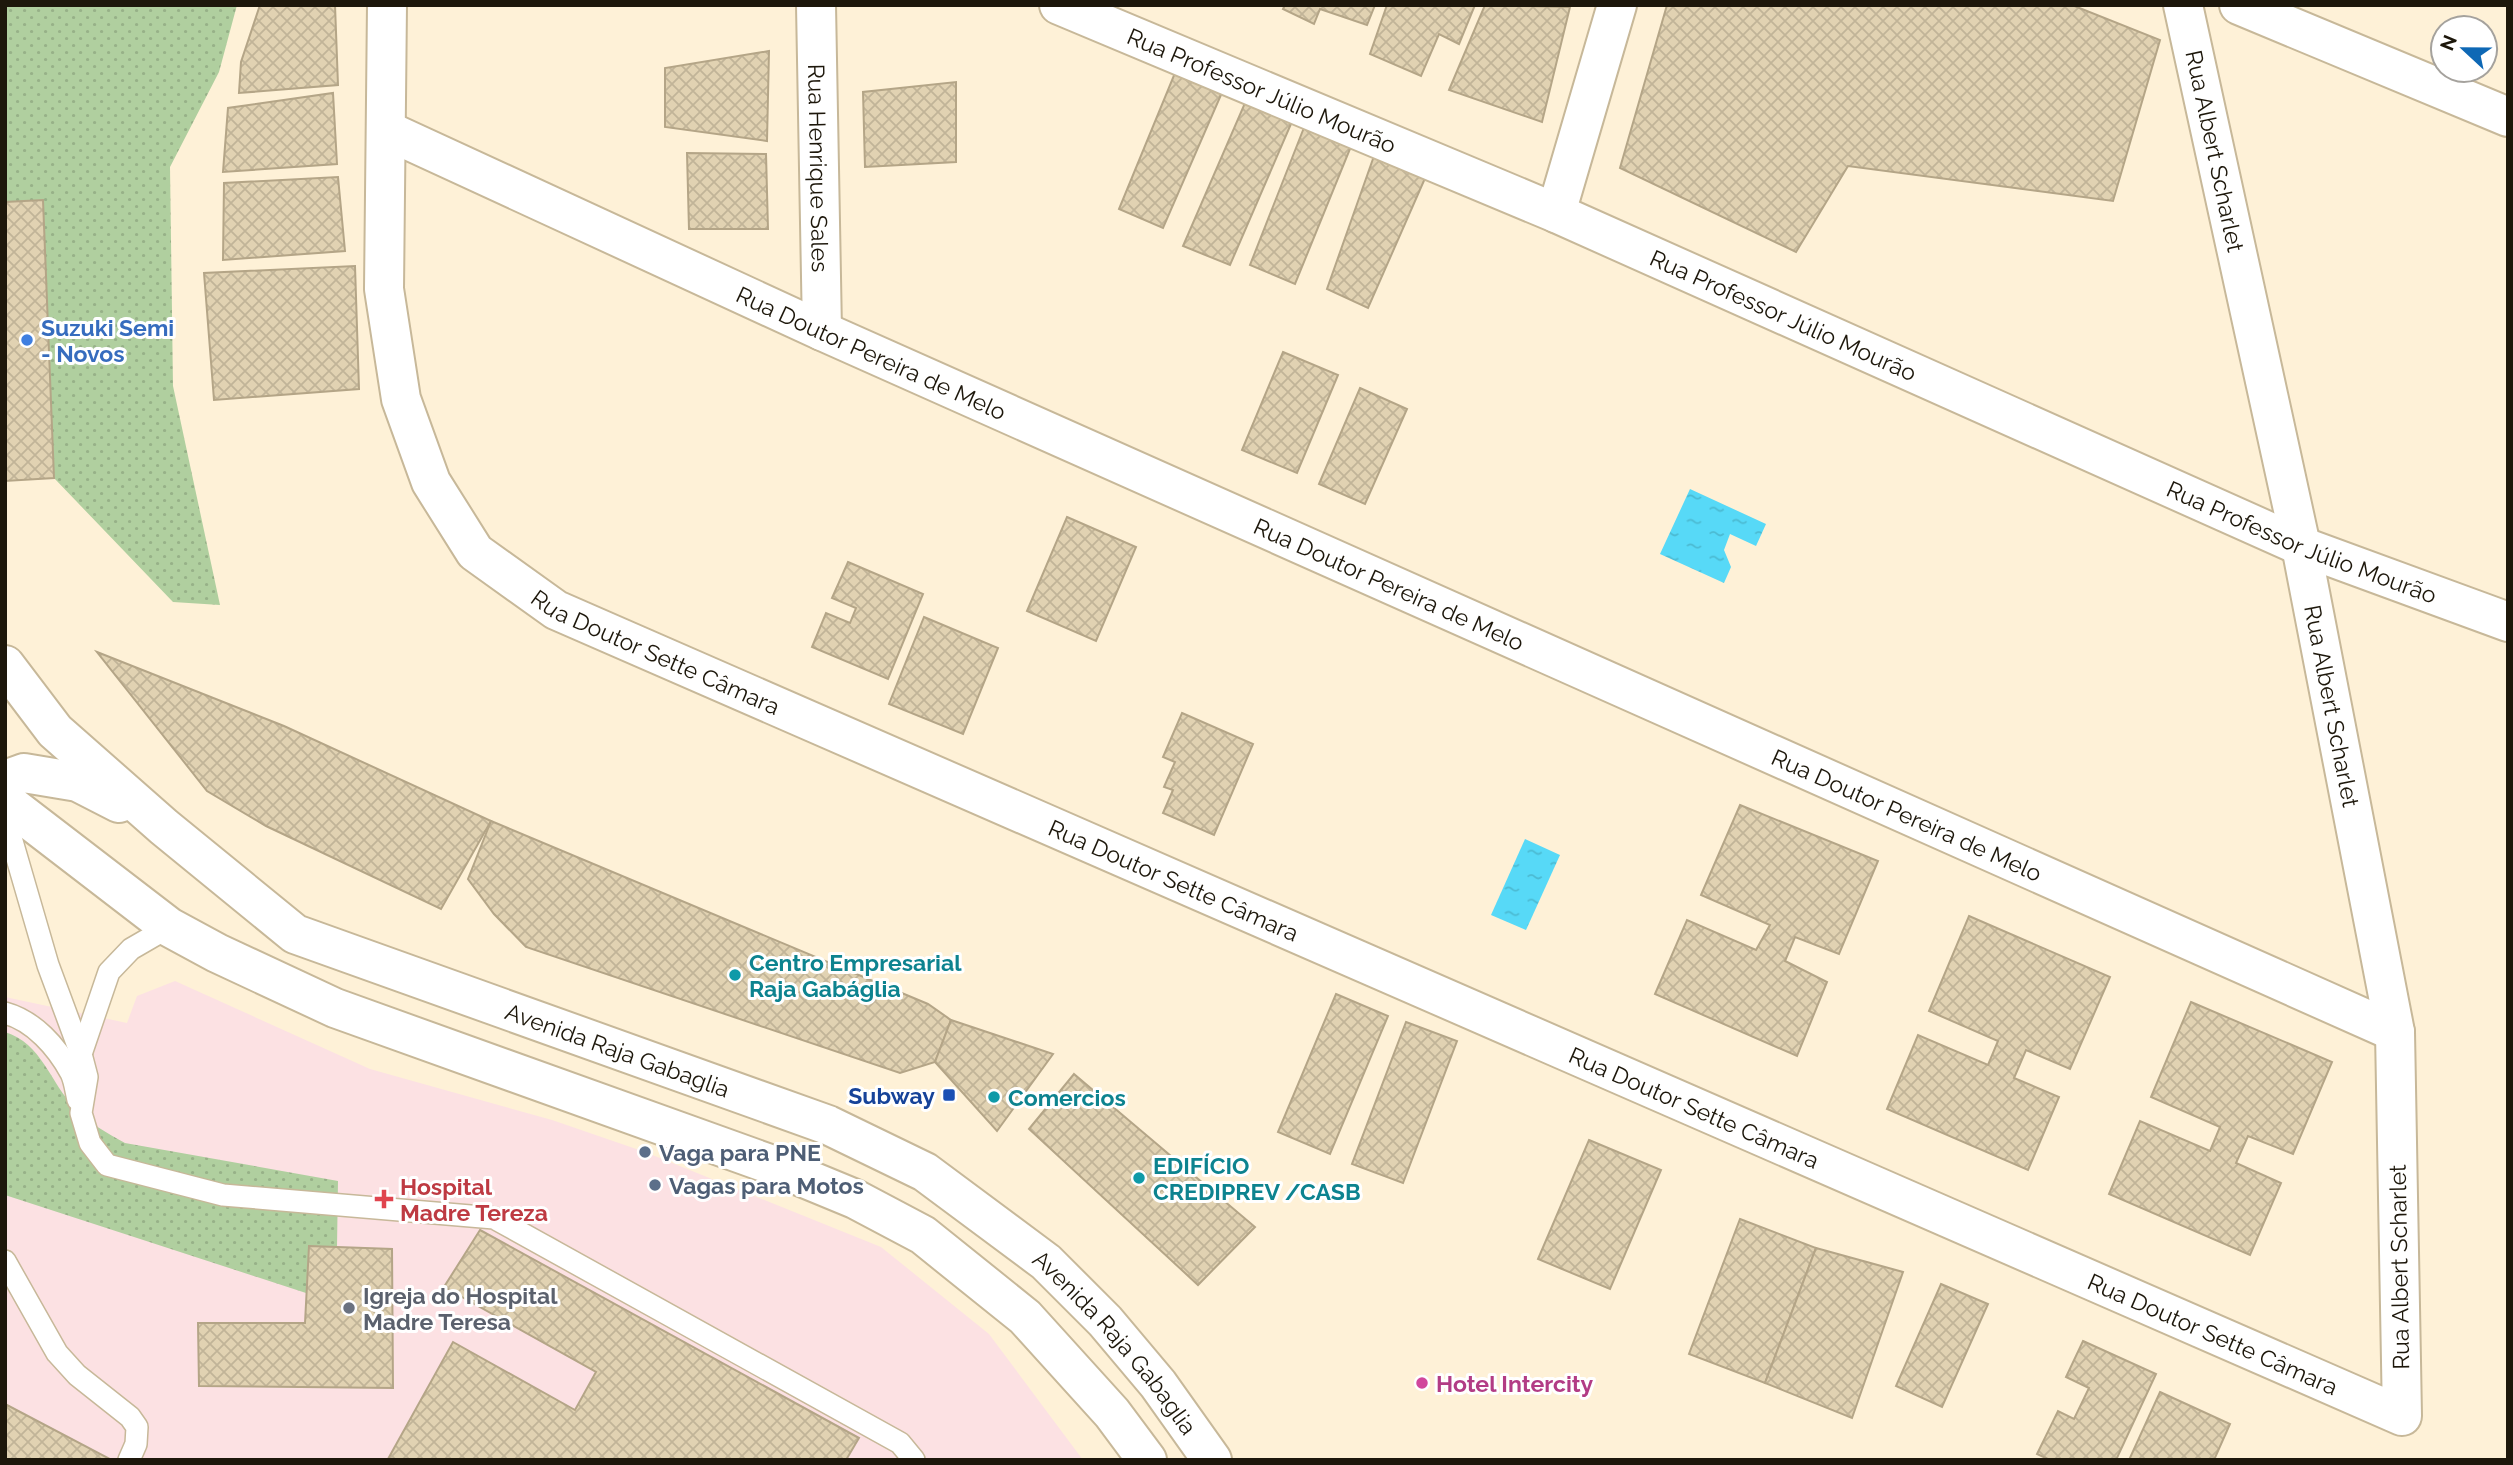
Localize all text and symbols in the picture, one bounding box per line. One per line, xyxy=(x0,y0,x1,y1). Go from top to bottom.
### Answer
north arrow xyxy=(2429,14,2499,84)
street label: Rua Professor Júlio Mourão xyxy=(1123,22,1400,158)
text: N xyxy=(2435,32,2461,53)
street label: Rua Albert Scharlet xyxy=(2180,48,2250,254)
street label: Rua Henrique Sales xyxy=(804,64,834,272)
street label: Rua Professor Júlio Mourão xyxy=(1646,243,1921,386)
street label: Rua Doutor Pereira de Melo xyxy=(732,280,1010,425)
place label: Suzuki Semi - Novos xyxy=(41,314,174,367)
marker: Suzuki Semi - Novos xyxy=(19,332,35,348)
street label: Rua Professor Júlio Mourão xyxy=(2163,474,2441,608)
street label: Rua Doutor Pereira de Melo xyxy=(1250,512,1528,656)
street label: Rua Doutor Sette Câmara xyxy=(526,583,784,720)
street label: Rua Albert Scharlet xyxy=(2299,603,2365,810)
street label: Rua Doutor Pereira de Melo xyxy=(1768,743,2046,886)
street label: Rua Doutor Sette Câmara xyxy=(1045,813,1303,946)
place label: Centro Empresarial Raja Gabáglia xyxy=(749,949,962,1002)
marker: Centro Empresarial Raja Gabáglia xyxy=(727,967,743,983)
street label: Avenida Raja Gabaglia xyxy=(502,997,733,1102)
street label: Rua Doutor Sette Câmara xyxy=(1565,1041,1823,1173)
place label: Subway xyxy=(848,1082,935,1109)
place label: Comercios xyxy=(1008,1084,1126,1111)
marker: Subway xyxy=(941,1087,957,1103)
marker: Comercios xyxy=(986,1089,1002,1105)
place label: Vaga para PNE xyxy=(659,1139,821,1166)
marker: Vaga para PNE xyxy=(637,1144,653,1160)
place label: EDIFÍCIO CREDIPREV /CASB xyxy=(1153,1152,1361,1205)
street label: Rua Albert Scharlet xyxy=(2384,1164,2414,1370)
marker: EDIFÍCIO CREDIPREV /CASB xyxy=(1131,1170,1147,1186)
place label: Vagas para Motos xyxy=(669,1172,864,1199)
place label: Hospital Madre Tereza xyxy=(400,1173,548,1226)
marker: Vagas para Motos xyxy=(647,1177,663,1193)
marker: Hospital Madre Tereza xyxy=(374,1189,394,1209)
street label: Avenida Raja Gabaglia xyxy=(1028,1244,1203,1439)
street label: Rua Doutor Sette Câmara xyxy=(2084,1267,2342,1400)
place label: Igreja do Hospital Madre Teresa xyxy=(363,1282,558,1335)
marker: Igreja do Hospital Madre Teresa xyxy=(341,1300,357,1316)
place label: Hotel Intercity xyxy=(1436,1370,1594,1397)
marker: Hotel Intercity xyxy=(1414,1375,1430,1391)

